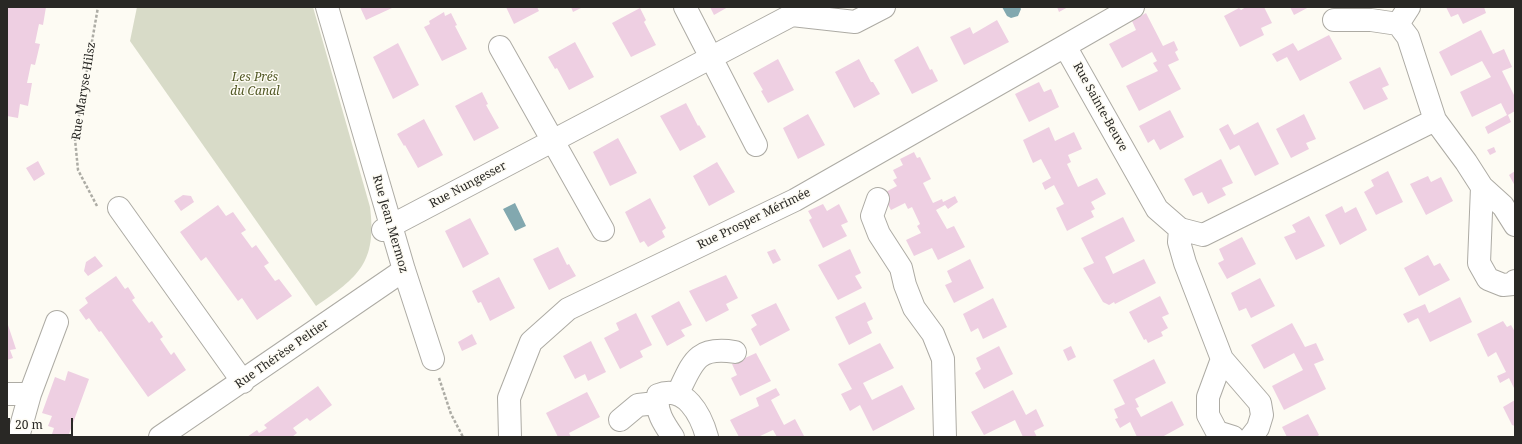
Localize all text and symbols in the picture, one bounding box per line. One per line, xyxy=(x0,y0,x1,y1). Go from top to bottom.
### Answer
street label: Rue Maryse Hilsz xyxy=(69,41,99,141)
street label: Rue Sainte-Beuve xyxy=(1070,60,1130,154)
park label: Les Prés du Canal xyxy=(230,71,280,99)
street label: Rue Nungesser xyxy=(427,159,509,211)
street label: Rue Jean Mermoz xyxy=(369,173,411,275)
street label: Rue Prosper Mérimée xyxy=(695,185,813,253)
street label: Rue Thérèse Peltier xyxy=(232,316,332,392)
scale bar xyxy=(10,410,75,436)
text: 20 m xyxy=(15,416,43,433)

